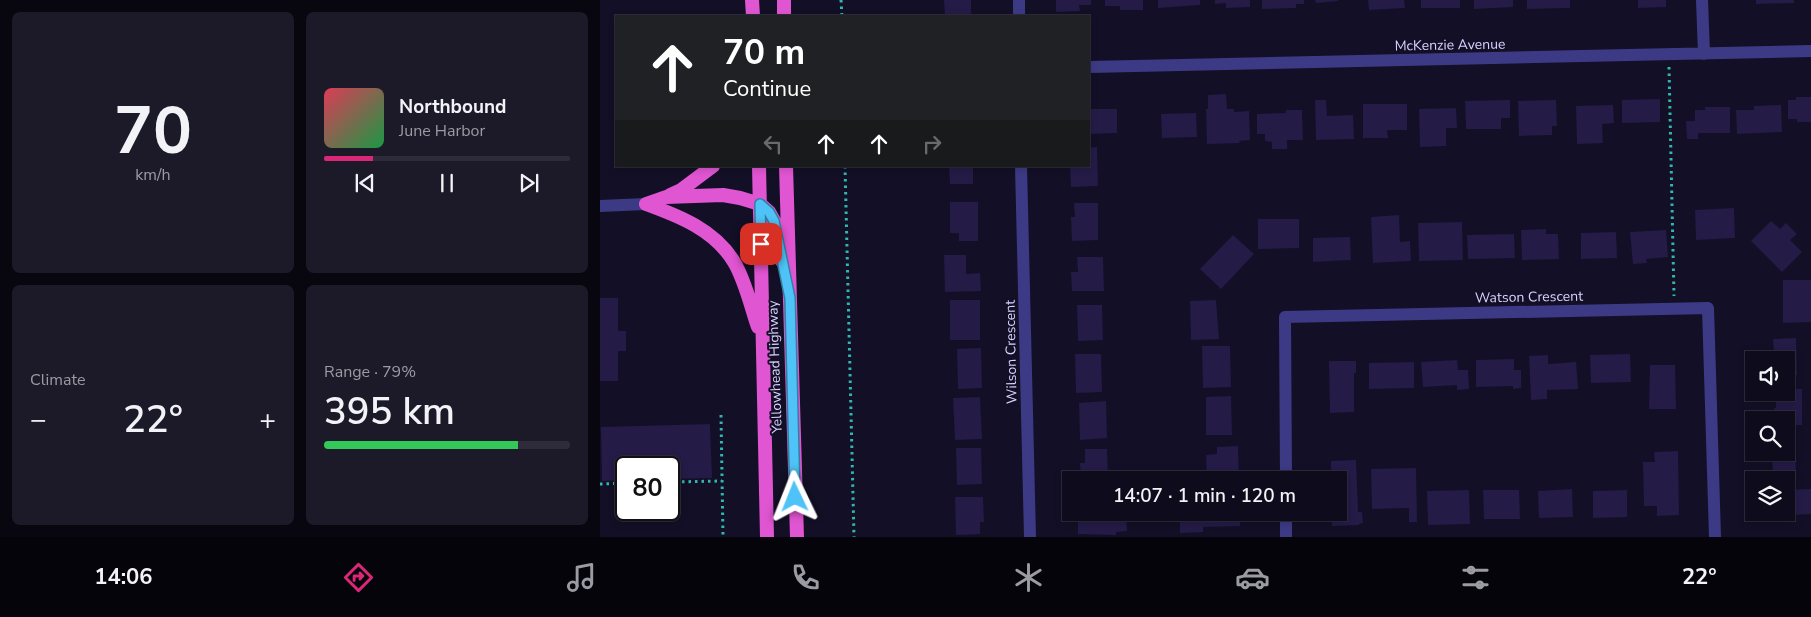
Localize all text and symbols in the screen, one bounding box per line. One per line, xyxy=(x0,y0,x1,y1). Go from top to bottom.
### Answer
text: 70 m xyxy=(723,29,805,76)
icon: ahead xyxy=(640,35,705,100)
street label: McKenzie Avenue xyxy=(1394,35,1506,55)
text: Continue xyxy=(723,74,811,104)
text: 70 xyxy=(114,87,192,176)
text: Northbound xyxy=(399,94,506,120)
text: June Harbor xyxy=(399,120,485,142)
icon: left xyxy=(759,130,787,158)
icon: ahead xyxy=(812,130,840,158)
icon: ahead xyxy=(865,130,893,158)
icon: right xyxy=(918,130,946,158)
text: km/h xyxy=(135,164,171,186)
icon: previous xyxy=(351,169,379,197)
icon: pause xyxy=(433,169,461,197)
icon: next xyxy=(515,169,543,197)
pin xyxy=(740,223,782,265)
icon: arrive xyxy=(747,230,775,258)
street label: Watson Crescent xyxy=(1475,287,1583,307)
street label: Yellowhead Highway xyxy=(763,299,787,435)
street label: Wilson Crescent xyxy=(1001,300,1021,404)
map controls xyxy=(1745,351,1795,521)
button: sound xyxy=(1745,351,1795,401)
text: Range · 79% xyxy=(324,361,416,383)
text: Climate xyxy=(30,369,85,391)
text: 395 km xyxy=(324,386,455,437)
text: 22° xyxy=(123,394,183,445)
text: − xyxy=(30,401,47,439)
text: + xyxy=(259,401,276,439)
button: search xyxy=(1745,411,1795,461)
speed limit sign: 80 xyxy=(615,456,680,521)
position arrow xyxy=(768,470,820,522)
button: layers xyxy=(1745,471,1795,521)
text: 14:07 · 1 min · 120 m xyxy=(1113,483,1296,509)
icon: directions xyxy=(341,560,376,595)
icon: music xyxy=(564,560,599,595)
icon: phone xyxy=(788,560,823,595)
icon: climate xyxy=(1011,560,1046,595)
icon: car xyxy=(1235,560,1270,595)
icon: filters xyxy=(1458,560,1493,595)
text: 14:06 xyxy=(94,562,153,592)
text: 22° xyxy=(1682,562,1717,592)

